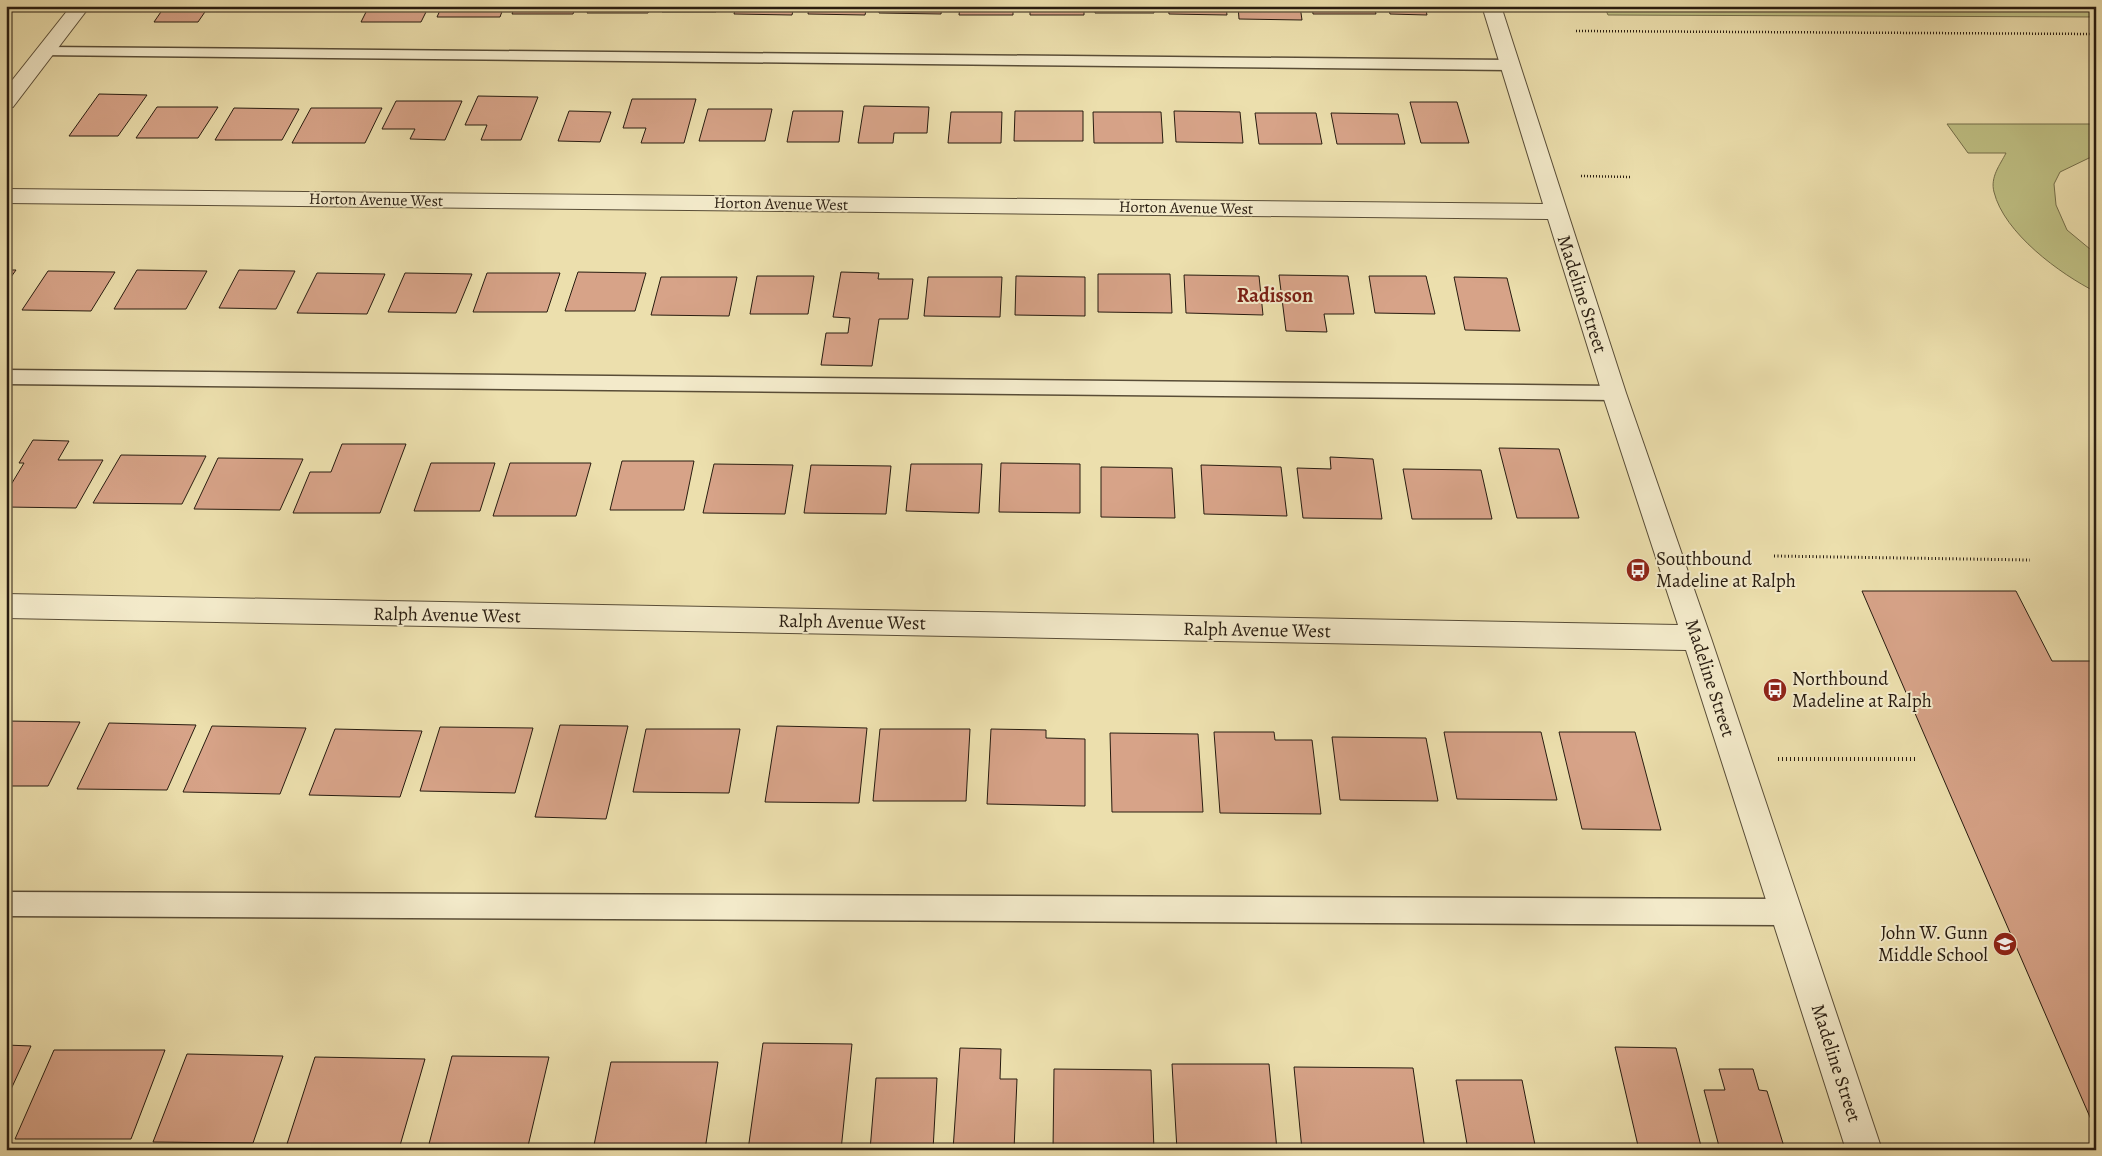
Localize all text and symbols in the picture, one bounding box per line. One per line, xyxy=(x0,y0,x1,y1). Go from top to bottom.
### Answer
street label: Horton Avenue West xyxy=(309,188,443,212)
street label: Horton Avenue West xyxy=(714,192,848,216)
street label: Horton Avenue West xyxy=(1119,196,1253,220)
street label: Madeline Street xyxy=(1551,232,1613,356)
district label: Radisson xyxy=(1237,282,1313,309)
place label: Southbound Madeline at Ralph xyxy=(1656,546,1796,594)
bus stop icon: Southbound Madeline at Ralph xyxy=(1625,557,1651,583)
street label: Ralph Avenue West xyxy=(373,601,521,629)
street label: Ralph Avenue West xyxy=(778,608,926,636)
street label: Ralph Avenue West xyxy=(1183,616,1331,644)
street label: Madeline Street xyxy=(1679,616,1741,740)
place label: Northbound Madeline at Ralph xyxy=(1792,666,1932,714)
bus stop icon: Northbound Madeline at Ralph xyxy=(1762,677,1788,703)
place label: John W. Gunn Middle School xyxy=(1878,920,1988,968)
school or university icon: John W. Gunn Middle School xyxy=(1992,931,2018,957)
street label: Madeline Street xyxy=(1805,1001,1867,1125)

